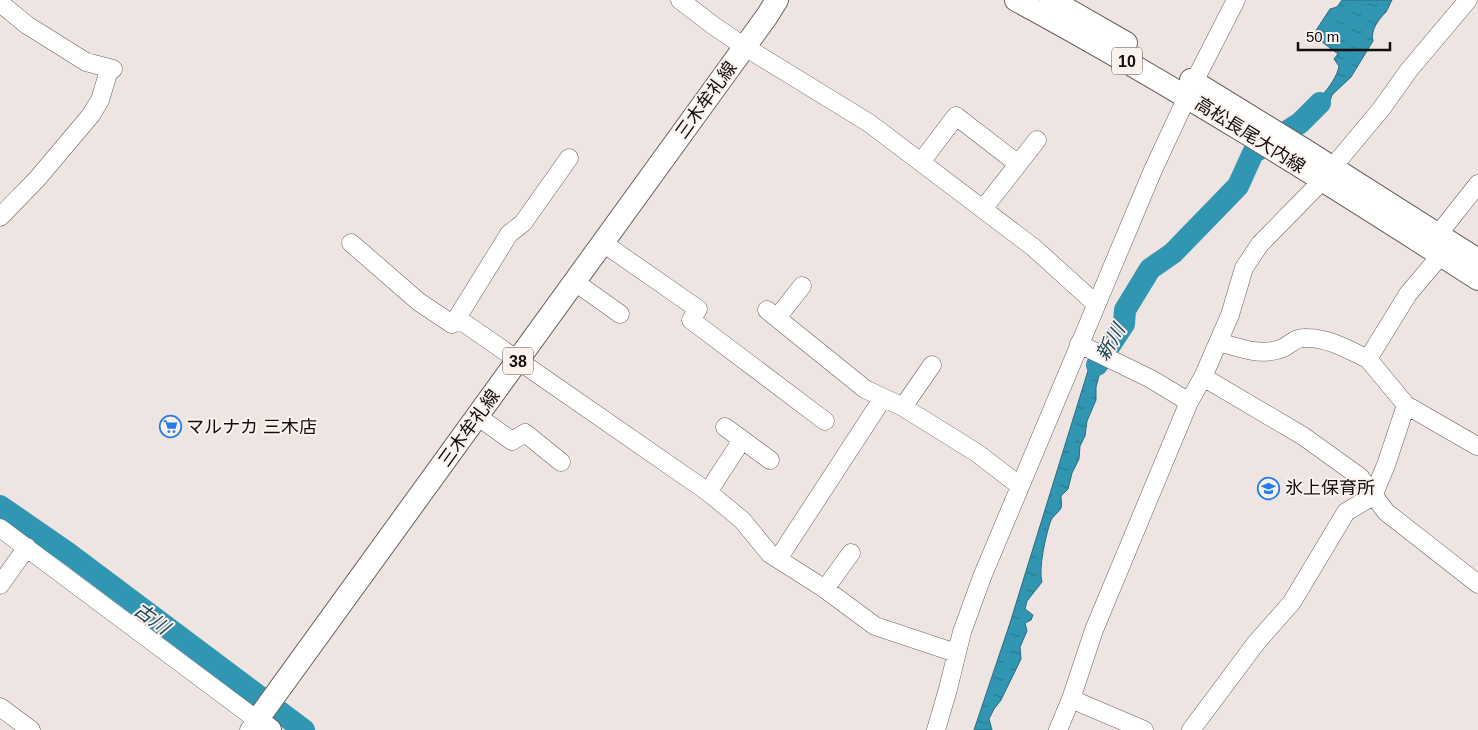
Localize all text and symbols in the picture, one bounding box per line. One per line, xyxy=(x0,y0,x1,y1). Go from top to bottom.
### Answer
scale bar xyxy=(1298,20,1390,52)
text: 50 m xyxy=(1306,28,1339,45)
road number: 10 xyxy=(1112,48,1142,74)
street label: 三木牟礼線 xyxy=(671,58,741,142)
street label: 高松長尾大内線 xyxy=(1191,93,1309,177)
water label: 新川 xyxy=(1092,319,1130,364)
road number: 38 xyxy=(503,348,533,374)
street label: 三木牟礼線 xyxy=(434,386,504,470)
supermarket icon: マルナカ 三木店 xyxy=(158,415,182,439)
place label: マルナカ 三木店 xyxy=(186,417,317,437)
school or university icon: 氷上保育所 xyxy=(1257,476,1281,500)
place label: 氷上保育所 xyxy=(1285,478,1375,498)
water label: 古川 xyxy=(130,599,175,639)

